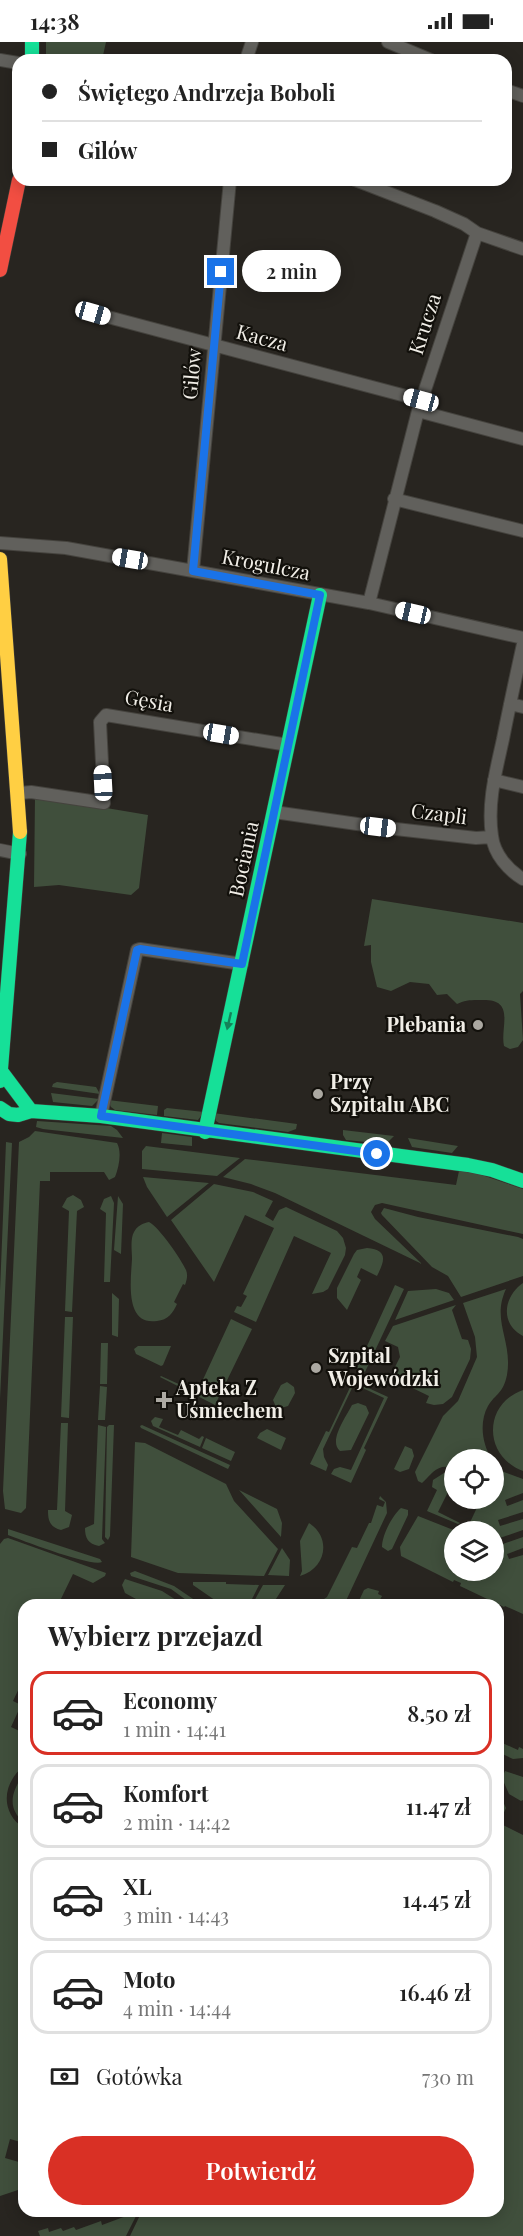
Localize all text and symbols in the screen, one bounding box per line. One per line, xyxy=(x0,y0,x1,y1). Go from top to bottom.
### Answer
text: 14:38 xyxy=(30,6,80,36)
text: Świętego Andrzeja Boboli xyxy=(78,77,336,107)
text: Gilów xyxy=(78,135,137,165)
callout: 2 min xyxy=(242,251,341,293)
text: 2 min xyxy=(266,257,317,284)
route end xyxy=(207,258,234,285)
street label: Krucza xyxy=(401,289,446,358)
car xyxy=(73,299,113,327)
street label: Kacza xyxy=(234,317,291,356)
street label: Gilów xyxy=(175,346,206,401)
car xyxy=(401,387,441,413)
street label: Krogulcza xyxy=(220,542,313,585)
car xyxy=(111,547,149,571)
car xyxy=(393,600,433,626)
street label: Gęsia xyxy=(123,682,176,717)
car xyxy=(202,722,240,746)
car xyxy=(93,765,113,801)
street label: Czapli xyxy=(410,796,469,829)
car xyxy=(359,816,397,838)
street label: Bociania xyxy=(221,818,264,899)
place label: Plebania xyxy=(386,1010,467,1037)
one-way arrow xyxy=(224,1012,233,1031)
marker: Plebania xyxy=(471,1018,485,1032)
place label: Przy Szpitalu ABC xyxy=(330,1067,449,1117)
marker: Przy Szpitalu ABC xyxy=(311,1087,325,1101)
route start xyxy=(363,1140,390,1167)
place label: Szpital Wojewódzki xyxy=(327,1341,439,1391)
marker: Szpital Wojewódzki xyxy=(309,1361,323,1375)
place label: Apteka Z Uśmiechem xyxy=(175,1373,283,1423)
marker: Apteka Z Uśmiechem xyxy=(157,1393,171,1407)
map controls xyxy=(444,1449,504,1581)
button: locate xyxy=(444,1449,504,1509)
button: layers xyxy=(444,1521,504,1581)
text: Wybierz przejazd xyxy=(48,1617,263,1653)
text: Economy xyxy=(123,1685,217,1715)
icon: car xyxy=(51,1686,105,1740)
text: 8.50 zł xyxy=(407,1698,471,1728)
text: 1 min · 14:41 xyxy=(123,1715,226,1742)
text: Komfort xyxy=(123,1778,208,1808)
icon: car xyxy=(51,1779,105,1833)
text: 11.47 zł xyxy=(406,1791,471,1821)
text: 2 min · 14:42 xyxy=(123,1808,230,1835)
text: XL xyxy=(123,1871,152,1901)
icon: car xyxy=(51,1872,105,1926)
text: 14.45 zł xyxy=(402,1884,471,1914)
text: 3 min · 14:43 xyxy=(123,1901,229,1928)
text: Moto xyxy=(123,1964,176,1994)
icon: car xyxy=(51,1965,105,2019)
text: 16.46 zł xyxy=(399,1977,471,2007)
text: 4 min · 14:44 xyxy=(123,1994,231,2021)
icon: cash xyxy=(48,2060,81,2093)
text: Gotówka xyxy=(96,2061,182,2091)
text: 730 m xyxy=(422,2063,474,2090)
button: Potwierdź xyxy=(48,2136,474,2205)

